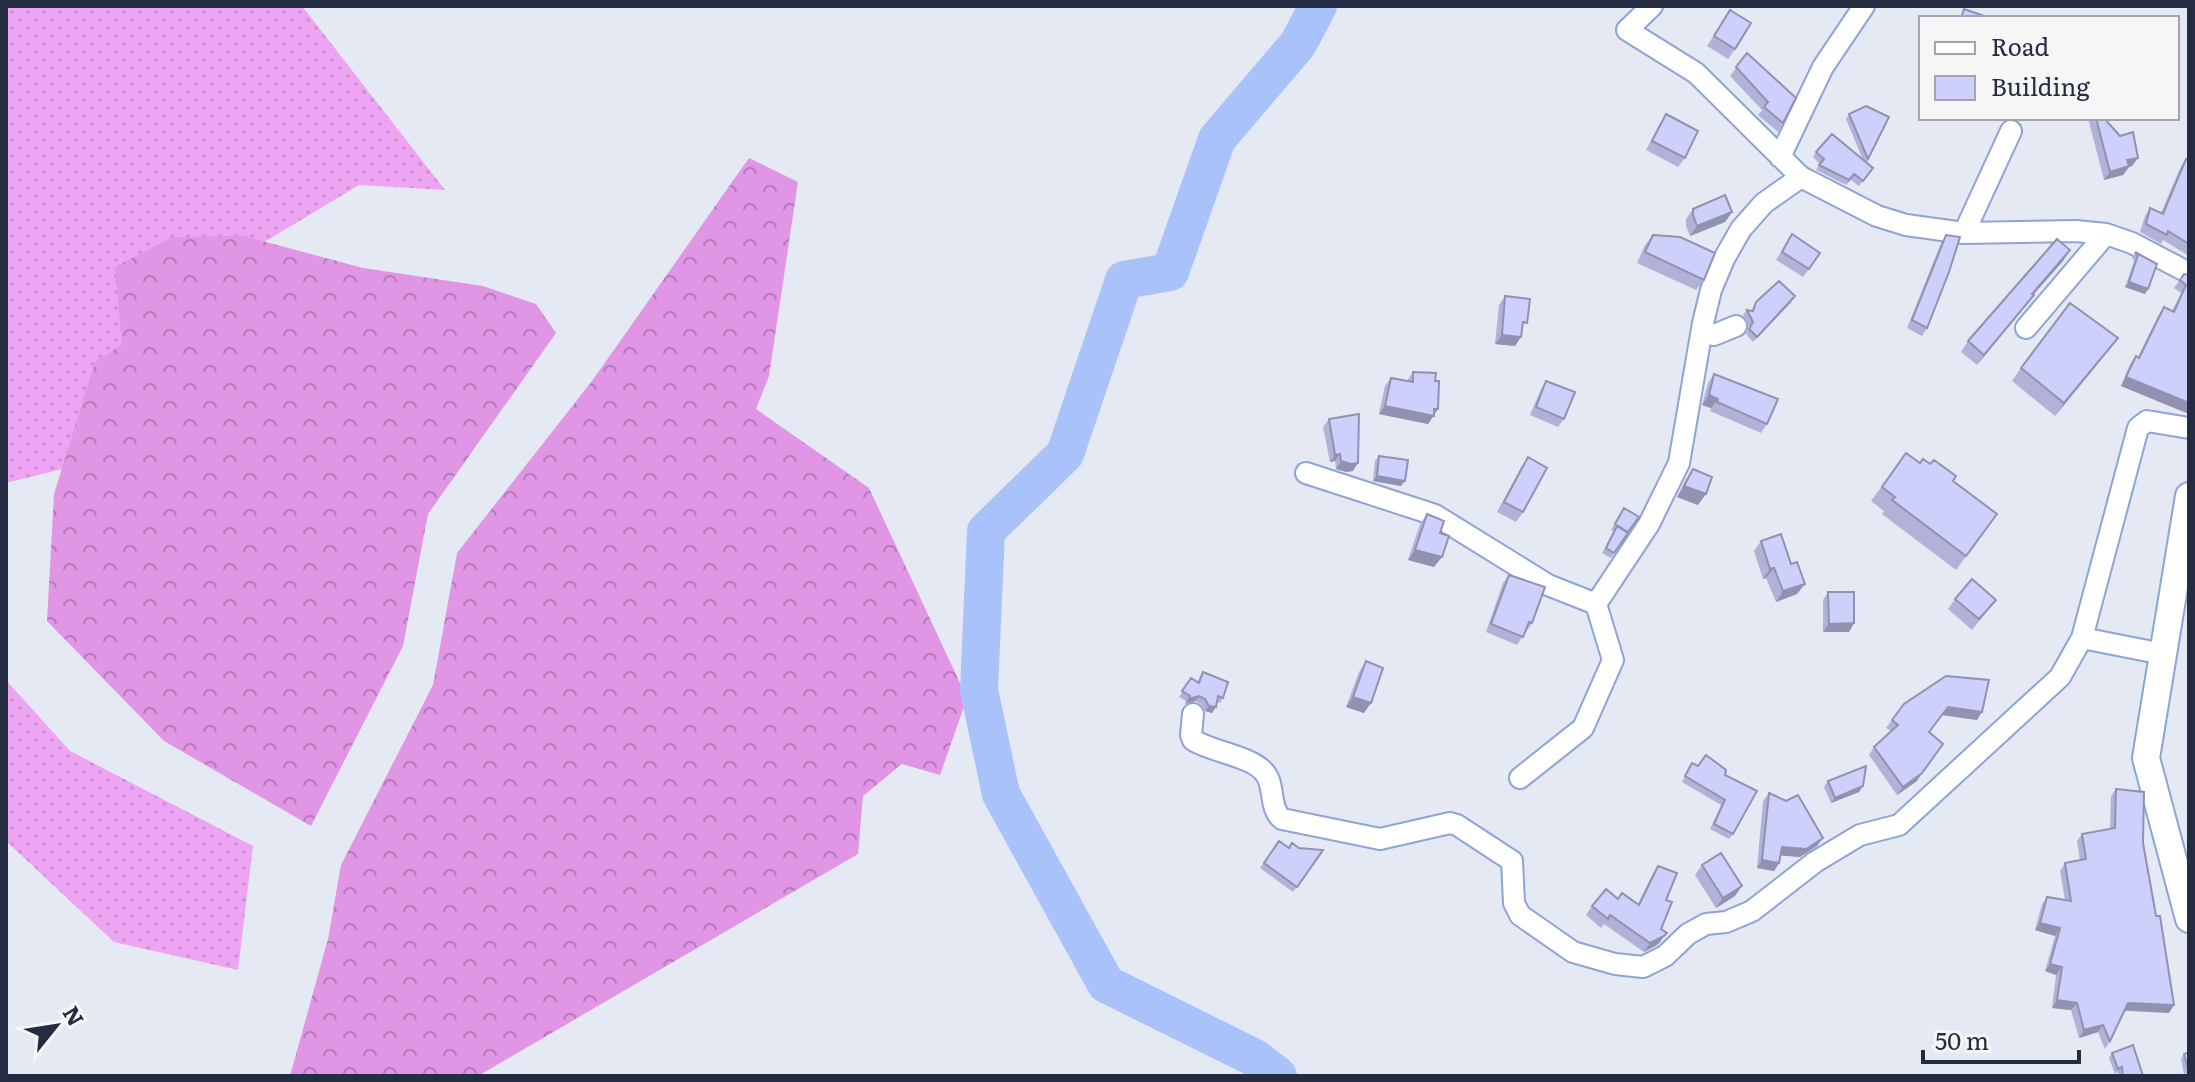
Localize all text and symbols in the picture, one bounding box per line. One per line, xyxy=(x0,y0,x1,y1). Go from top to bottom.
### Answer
legend xyxy=(1919,16,2179,120)
text: Road xyxy=(1991,28,2050,63)
text: Building xyxy=(1991,68,2090,103)
north arrow xyxy=(16,986,96,1066)
text: N xyxy=(56,999,94,1031)
scale bar xyxy=(1923,1014,2079,1064)
text: 50 m xyxy=(1935,1022,1989,1057)

